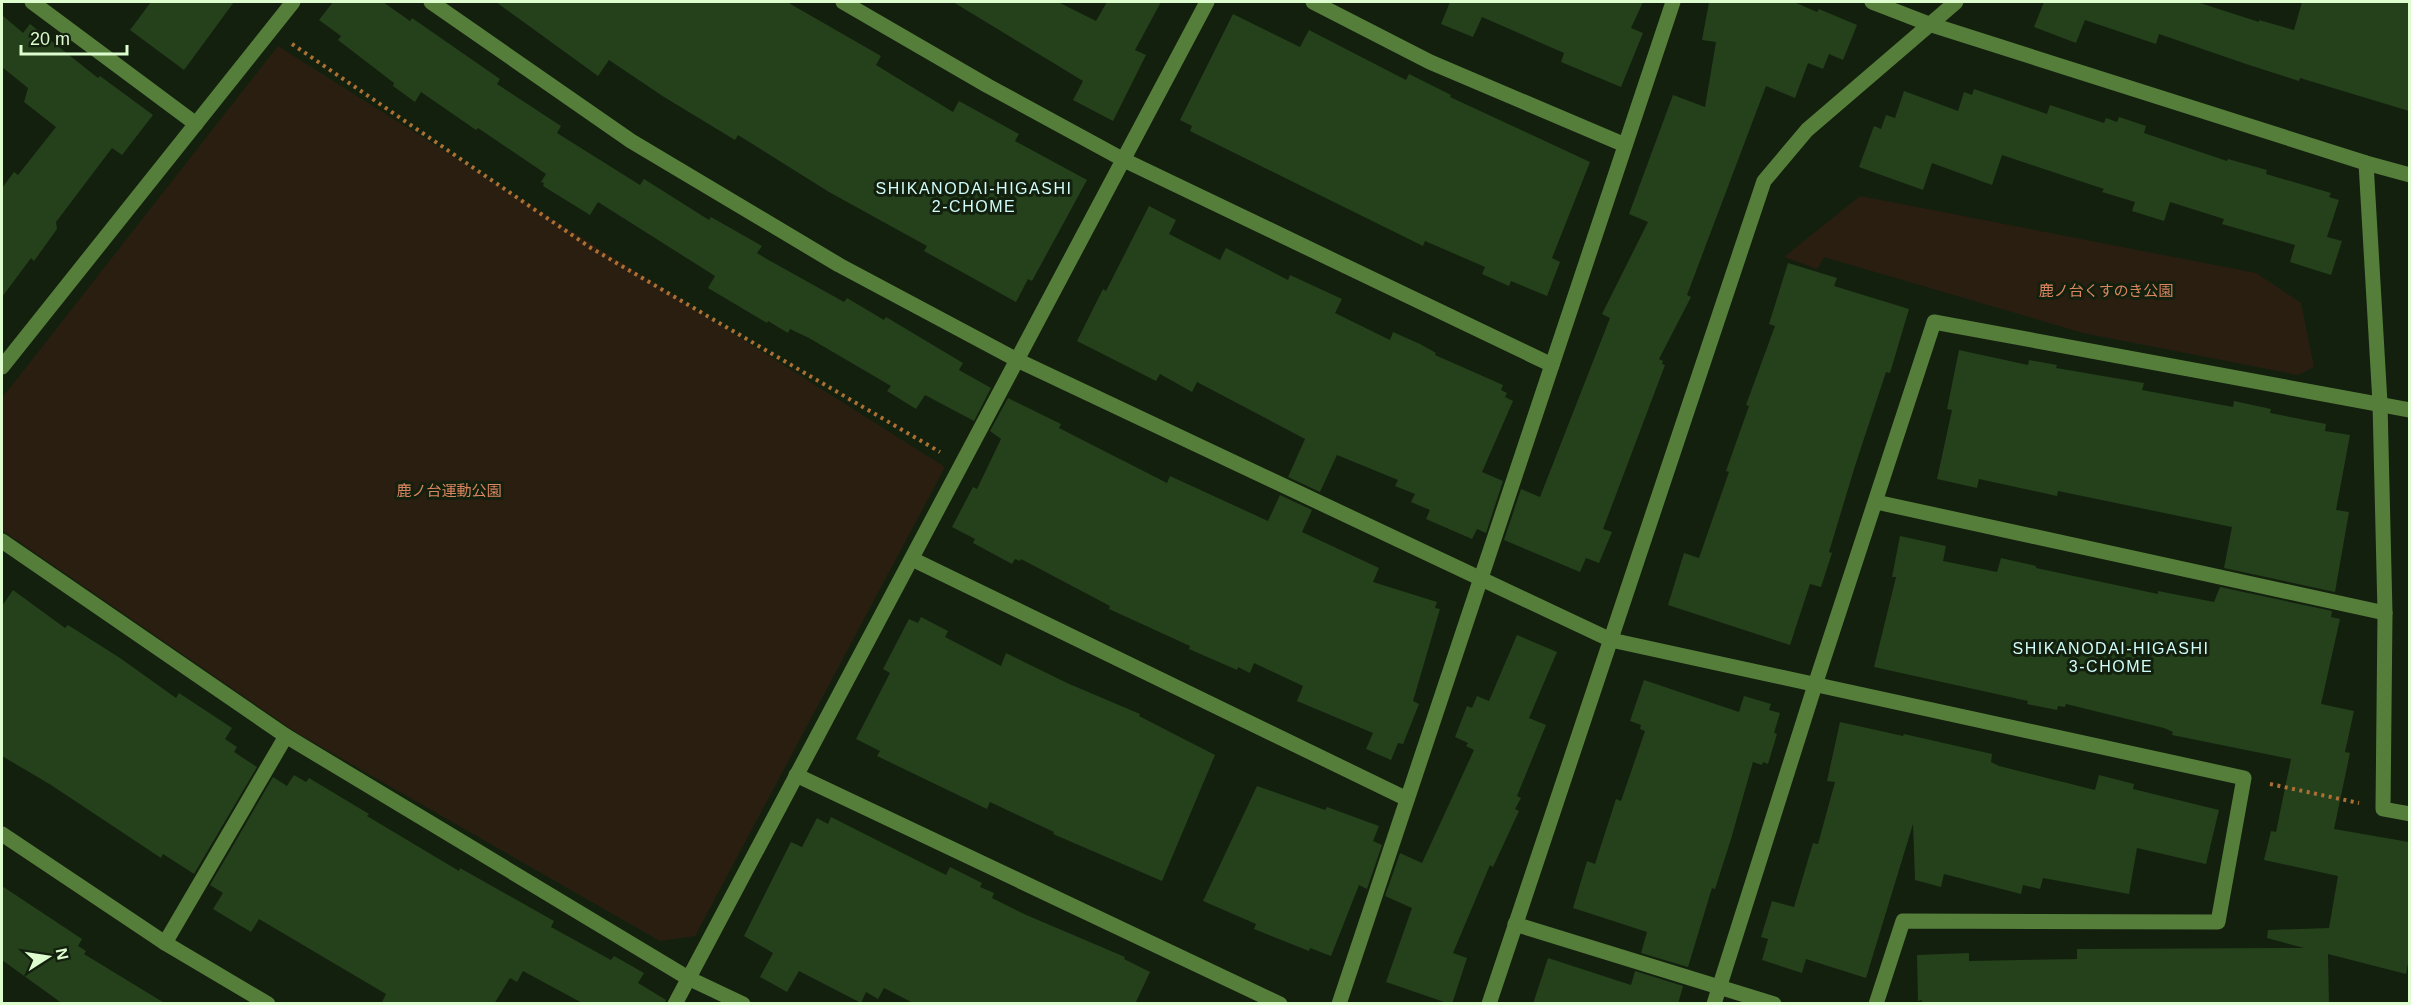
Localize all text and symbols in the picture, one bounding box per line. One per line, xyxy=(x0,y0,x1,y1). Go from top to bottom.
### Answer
scale bar xyxy=(21,18,128,56)
text: 20 m xyxy=(30,29,70,49)
district label: SHIKANODAI-HIGASHI 2-CHOME xyxy=(876,180,1072,215)
park label: 鹿ノ台くすのき公園 xyxy=(2039,282,2173,299)
park label: 鹿ノ台運動公園 xyxy=(396,482,502,499)
district label: SHIKANODAI-HIGASHI 3-CHOME xyxy=(2013,640,2209,675)
north arrow xyxy=(18,927,78,987)
text: N xyxy=(53,947,72,961)

